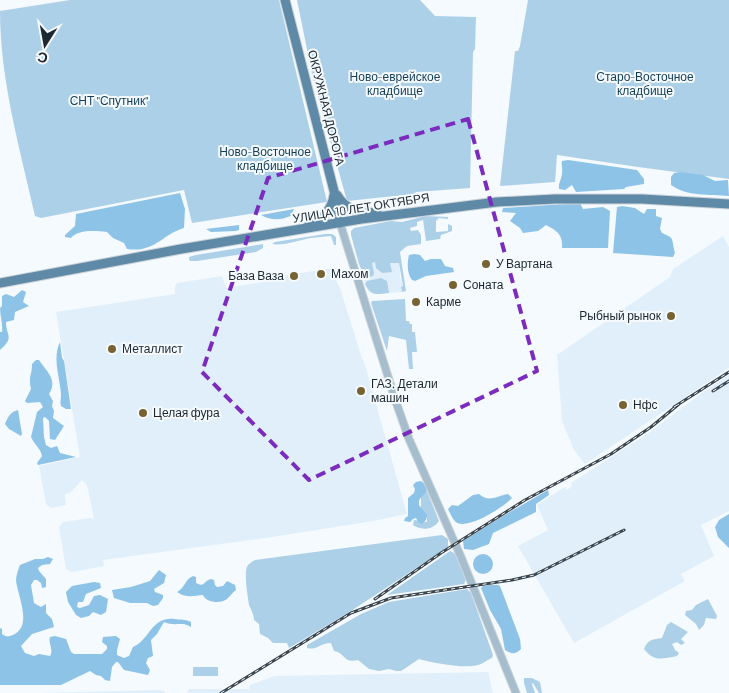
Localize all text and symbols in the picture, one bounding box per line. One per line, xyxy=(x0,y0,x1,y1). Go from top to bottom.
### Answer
north arrow xyxy=(20,20,70,70)
street label: ОКРУЖНАЯ ДОРОГА xyxy=(305,48,348,167)
text: С xyxy=(36,49,49,68)
park label: Ново-еврейское кладбище xyxy=(350,69,441,98)
park label: Старо-Восточное кладбище xyxy=(596,69,694,98)
park label: СНТ "Спутник" xyxy=(70,93,148,108)
park label: Ново-Восточное кладбище xyxy=(219,144,311,173)
street label: УЛИЦА 10 ЛЕТ ОКТЯБРЯ xyxy=(291,189,430,226)
place label: У Вартана xyxy=(496,256,553,271)
marker: У Вартана xyxy=(480,258,492,270)
place label: Махом xyxy=(331,266,369,280)
place label: База Ваза xyxy=(228,268,284,282)
marker: Махом xyxy=(315,268,327,280)
marker: База Ваза xyxy=(288,270,300,282)
place label: Соната xyxy=(463,277,504,291)
marker: Соната xyxy=(447,279,459,291)
place label: Карме xyxy=(426,294,462,309)
marker: Карме xyxy=(410,296,422,308)
place label: Рыбный рынок xyxy=(579,308,662,323)
marker: Рыбный рынок xyxy=(665,310,677,322)
place label: Металлист xyxy=(122,341,183,355)
marker: Металлист xyxy=(106,343,118,355)
place label: ГАЗ. Детали машин xyxy=(371,376,438,404)
marker: ГАЗ. Детали машин xyxy=(355,385,367,397)
place label: Нфс xyxy=(633,397,658,412)
marker: Нфс xyxy=(617,399,629,411)
place label: Целая фура xyxy=(153,405,220,420)
marker: Целая фура xyxy=(137,407,149,419)

